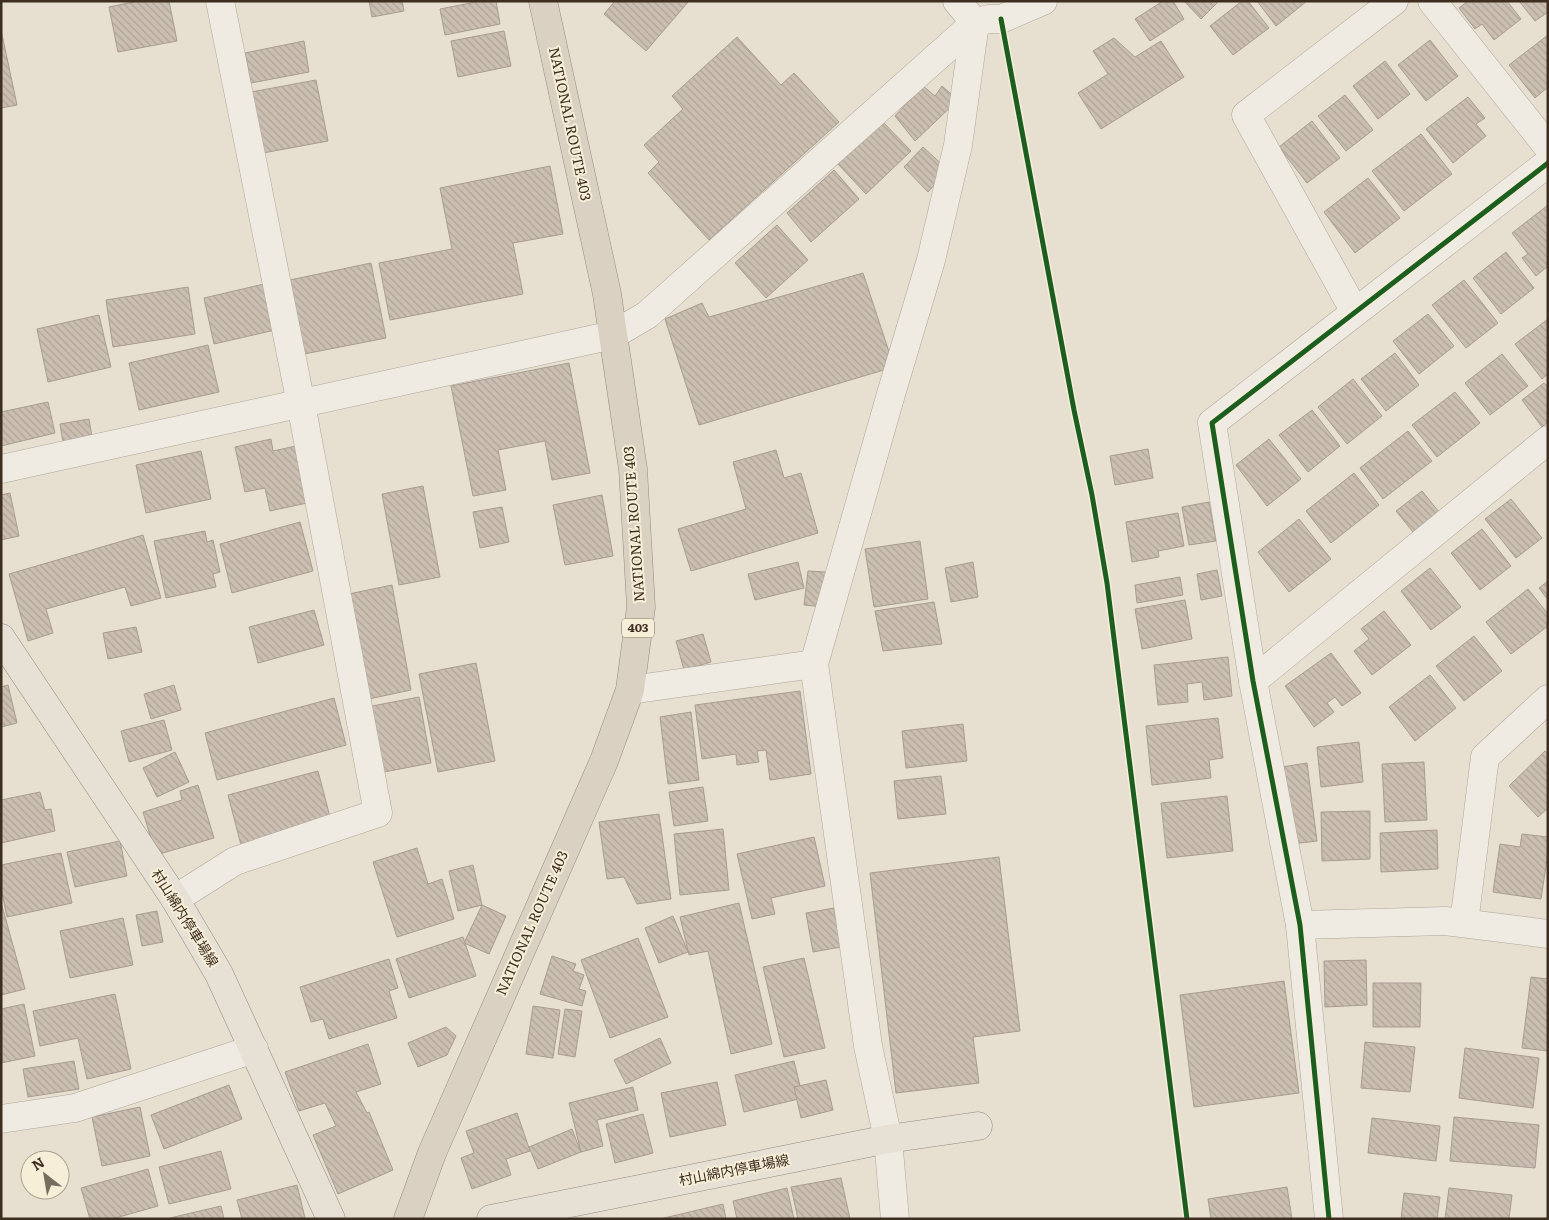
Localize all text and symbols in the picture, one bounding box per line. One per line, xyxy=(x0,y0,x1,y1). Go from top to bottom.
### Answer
street label: NATIONAL ROUTE 403 xyxy=(545,45,597,202)
street label: NATIONAL ROUTE 403 xyxy=(618,445,648,603)
road number: 403 xyxy=(622,618,654,638)
street label: NATIONAL ROUTE 403 xyxy=(490,847,572,998)
street label: 村山綿内停車場線 xyxy=(148,865,224,970)
street label: 村山綿内停車場線 xyxy=(677,1149,791,1190)
north arrow xyxy=(20,1150,70,1200)
text: N xyxy=(28,1151,48,1175)

